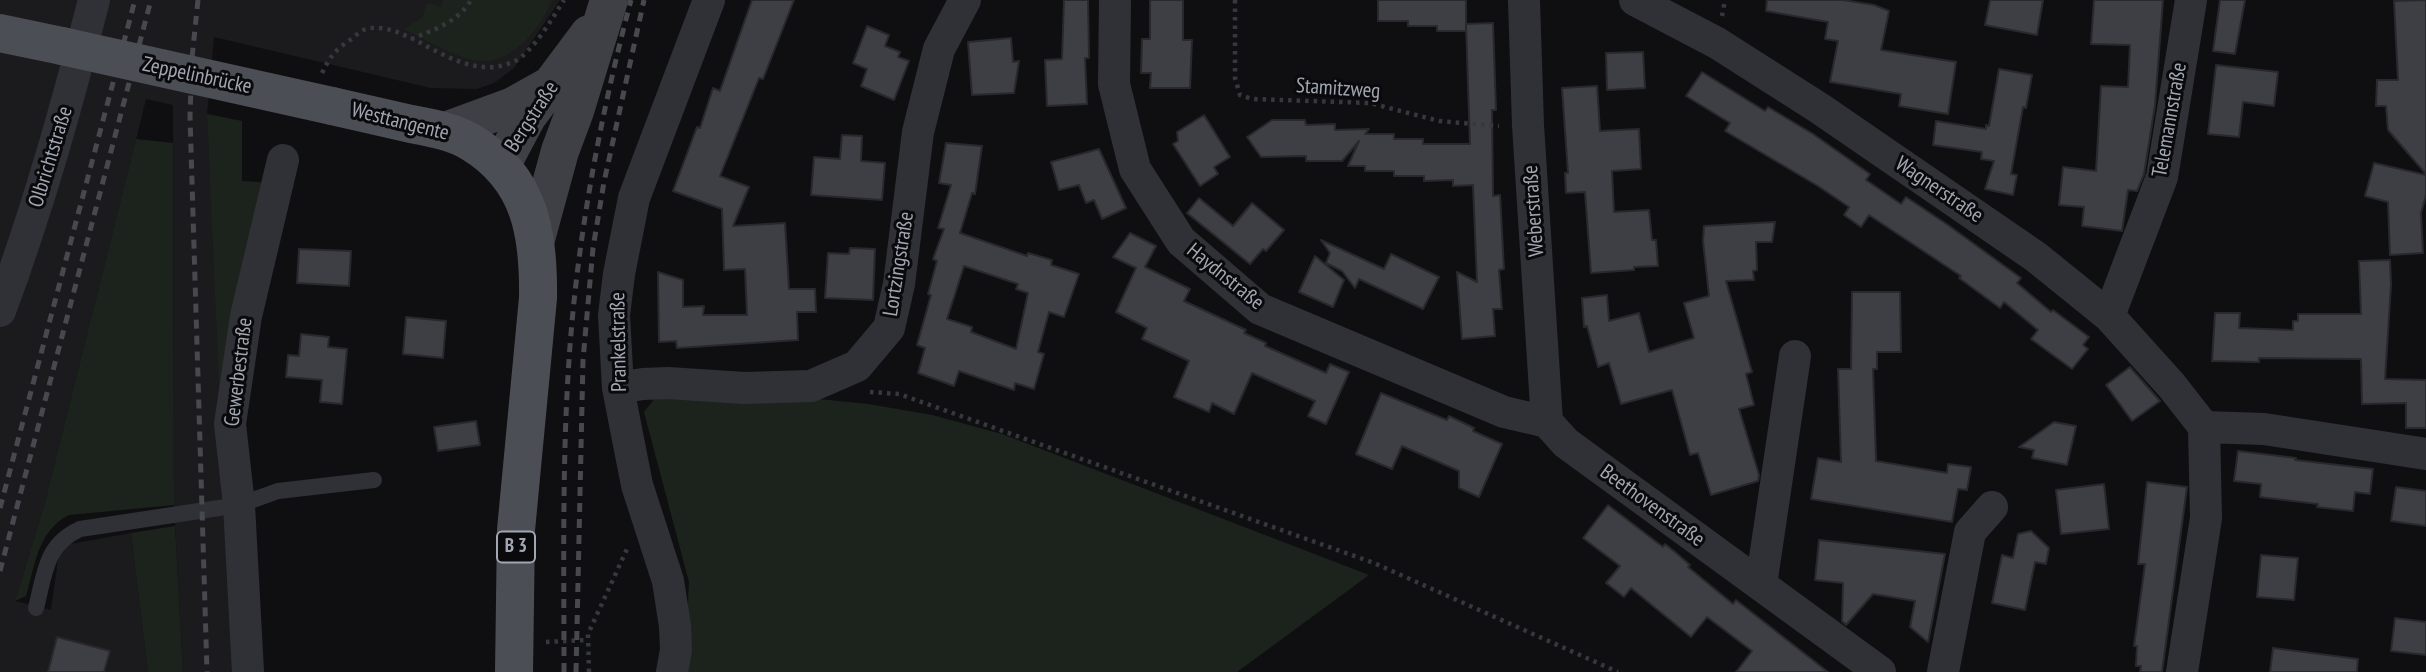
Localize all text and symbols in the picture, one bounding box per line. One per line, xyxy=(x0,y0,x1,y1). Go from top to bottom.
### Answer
street label: Zeppelinbrücke xyxy=(140,52,254,100)
street label: Telemannstraße xyxy=(2148,61,2192,179)
street label: Stamitzweg xyxy=(1295,73,1381,105)
street label: Bergstraße xyxy=(500,77,564,157)
street label: Westtangente xyxy=(349,98,451,146)
street label: Olbrichtstraße xyxy=(24,103,78,211)
street label: Wagnerstraße xyxy=(1890,151,1988,229)
street label: Weberstraße xyxy=(1518,164,1550,258)
street label: Lortzingstraße xyxy=(878,210,920,318)
street label: Haydnstraße xyxy=(1181,238,1269,316)
street label: Prankelstraße xyxy=(606,292,632,392)
street label: Gewerbestraße xyxy=(220,316,258,428)
street label: Beethovenstraße xyxy=(1595,460,1709,552)
road number: B 3 xyxy=(497,532,535,562)

